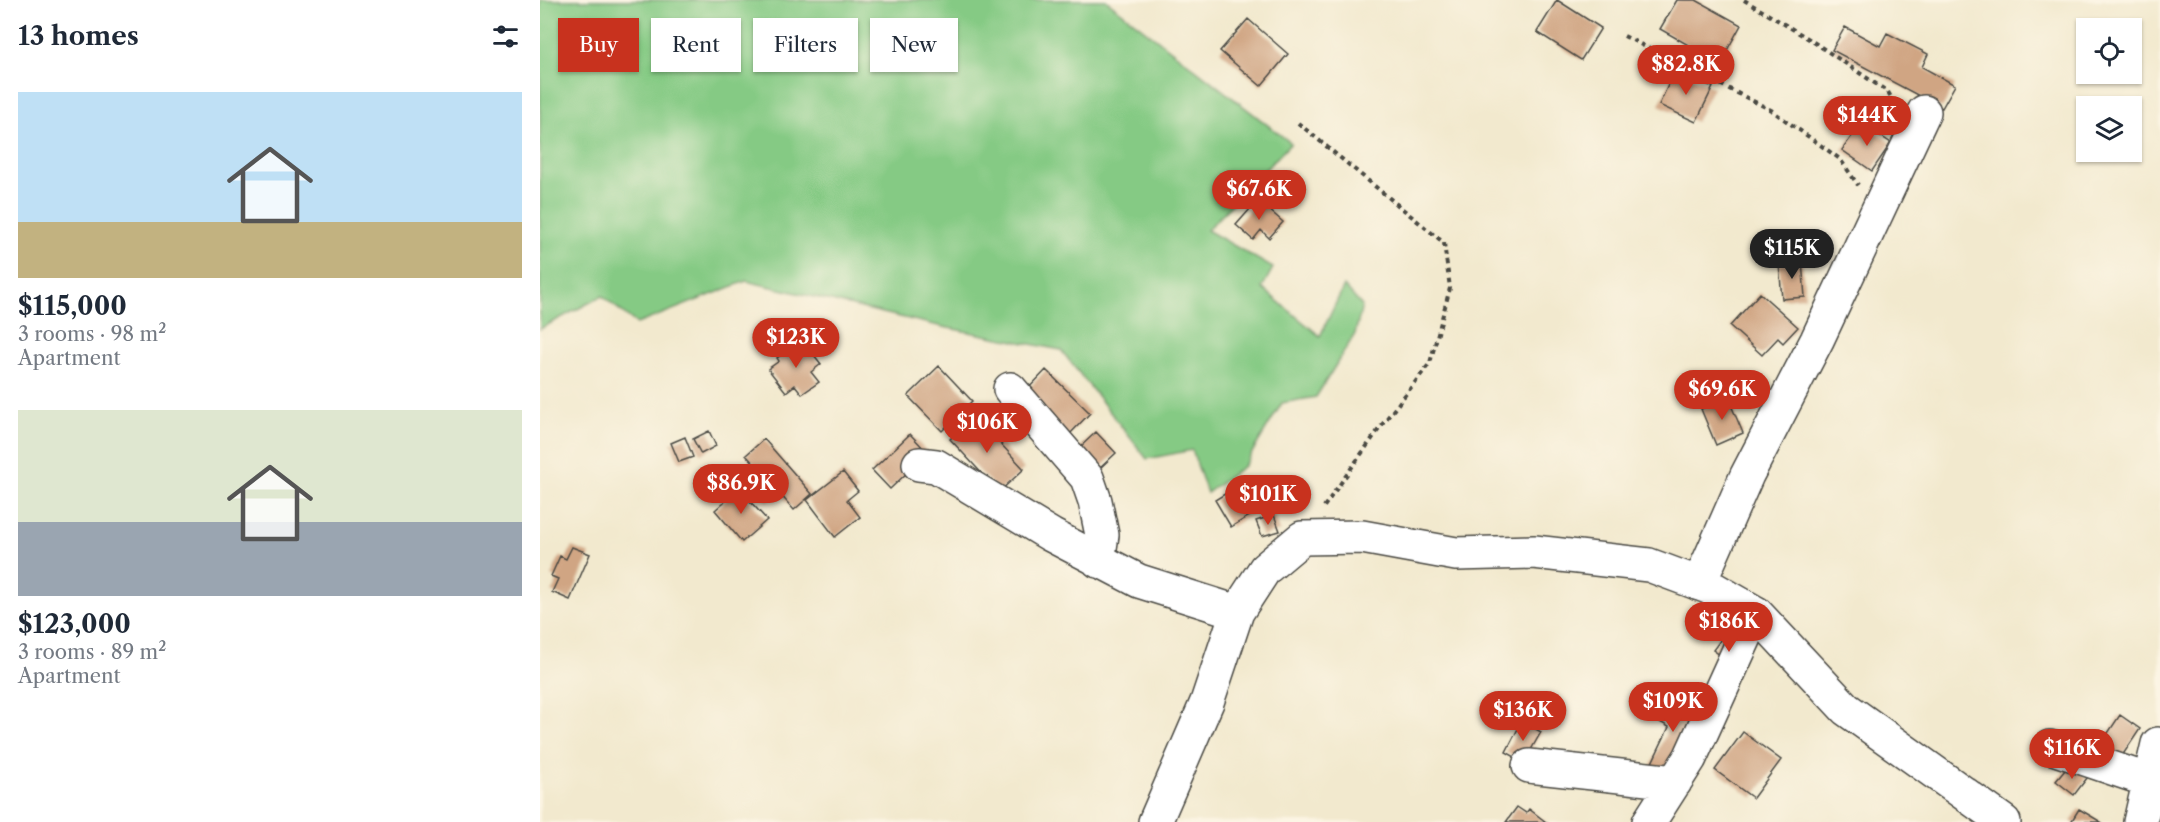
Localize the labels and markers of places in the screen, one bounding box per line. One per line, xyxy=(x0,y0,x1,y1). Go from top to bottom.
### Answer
pin: $82.8K xyxy=(1637,45,1735,96)
pin: $144K xyxy=(1825,96,1909,147)
pin: $67.6K xyxy=(1210,170,1308,221)
pin: $115K xyxy=(1750,229,1834,280)
pin: $123K xyxy=(754,318,838,369)
pin: $69.6K xyxy=(1673,370,1771,421)
pin: $106K xyxy=(945,403,1029,454)
pin: $86.9K xyxy=(692,464,790,515)
pin: $101K xyxy=(1226,475,1310,526)
pin: $186K xyxy=(1687,602,1771,653)
pin: $109K xyxy=(1631,682,1715,733)
pin: $136K xyxy=(1481,691,1565,742)
pin: $116K xyxy=(2030,729,2114,780)

